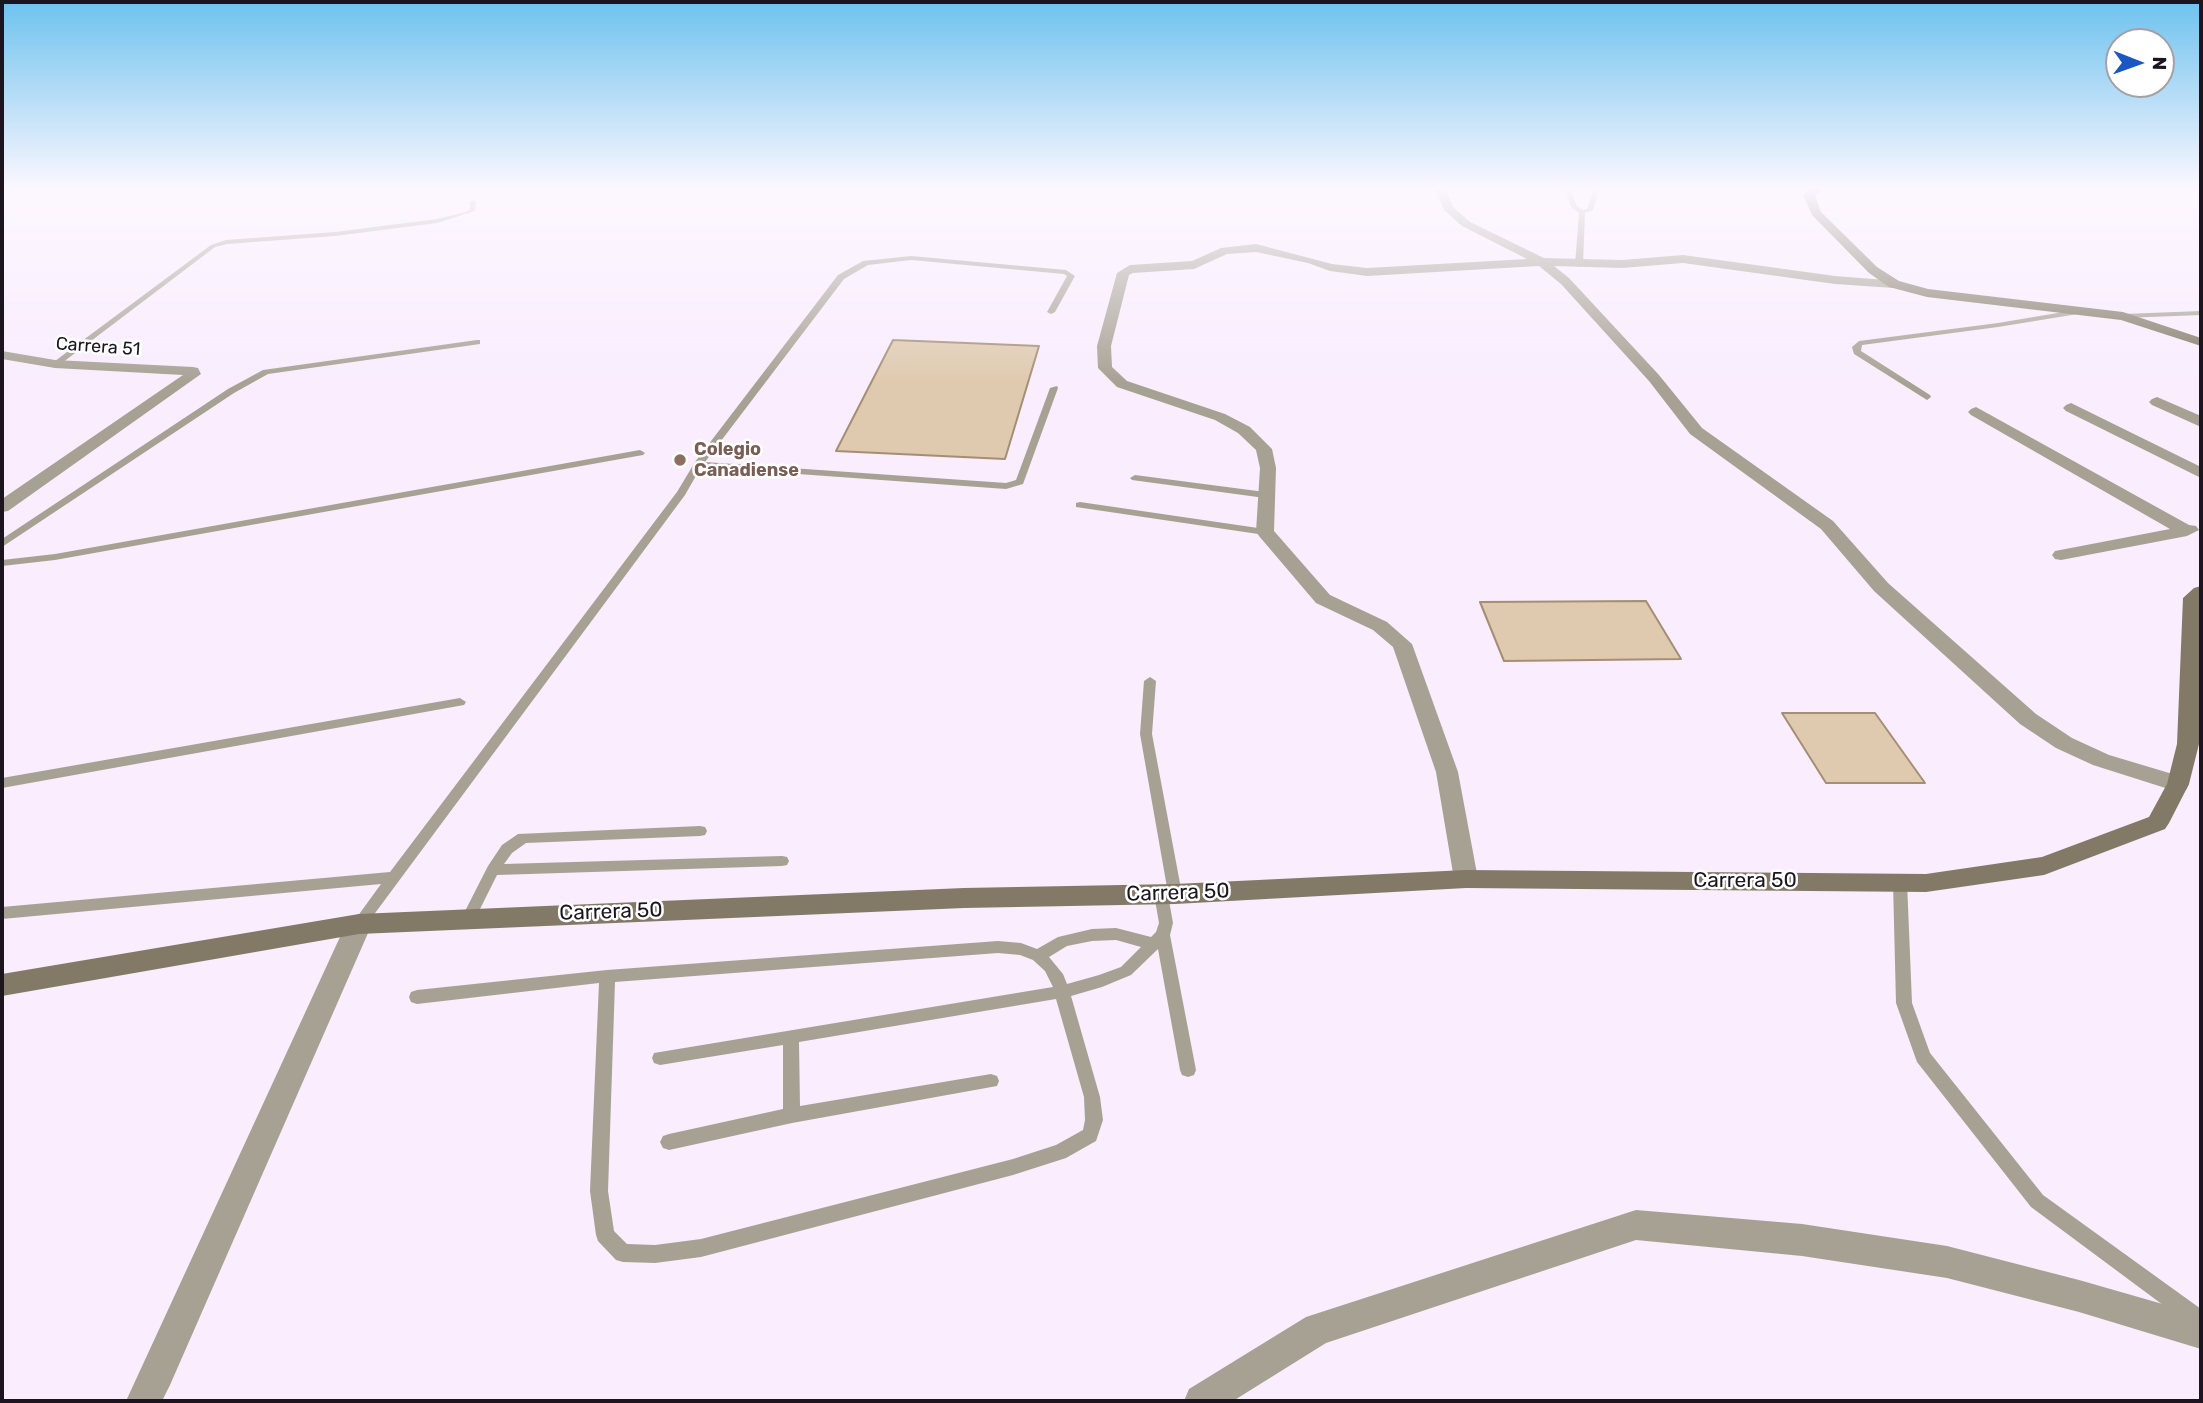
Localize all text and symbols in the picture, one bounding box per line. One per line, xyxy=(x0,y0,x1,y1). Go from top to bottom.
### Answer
north arrow xyxy=(2105,28,2175,98)
text: N xyxy=(2148,56,2171,70)
street label: Carrera 51 xyxy=(55,333,141,361)
place label: Colegio Canadiense xyxy=(694,439,799,482)
marker: Colegio Canadiense xyxy=(672,452,688,468)
street label: Carrera 50 xyxy=(1693,868,1797,894)
street label: Carrera 50 xyxy=(1126,879,1230,907)
street label: Carrera 50 xyxy=(559,898,663,926)

